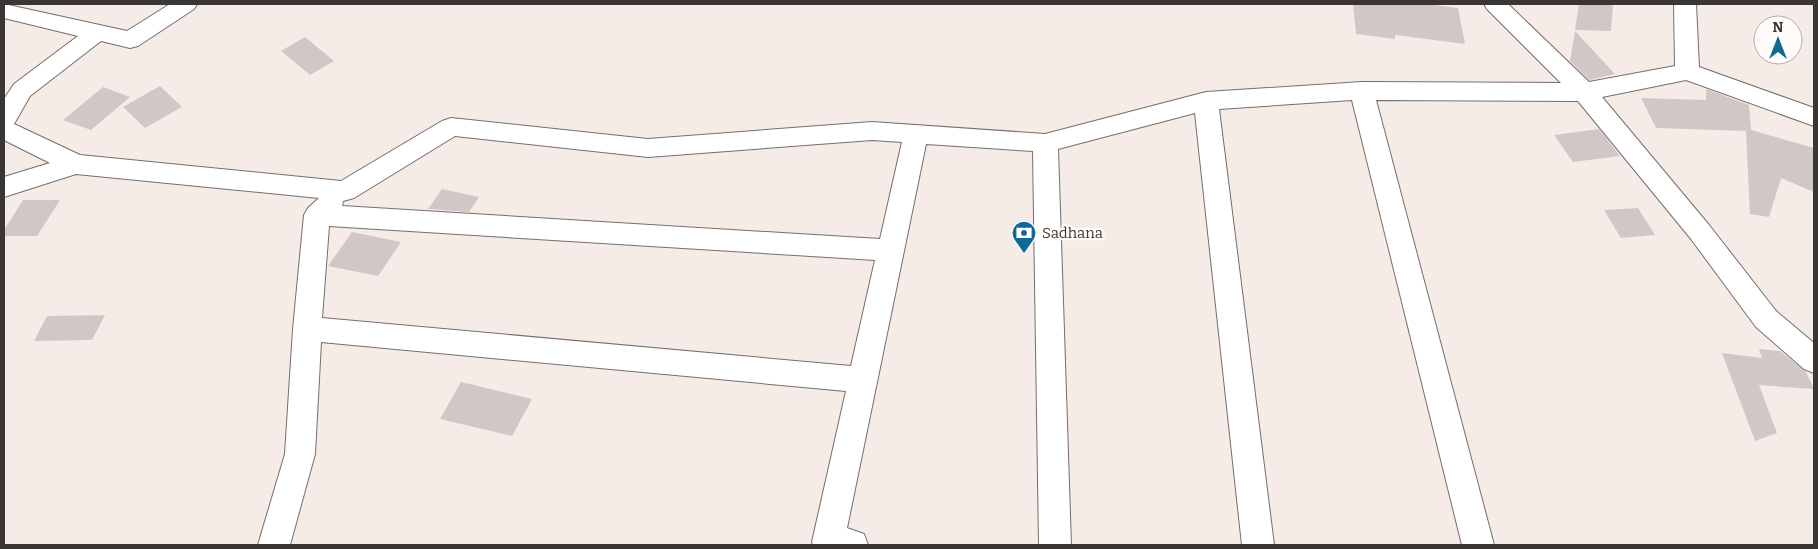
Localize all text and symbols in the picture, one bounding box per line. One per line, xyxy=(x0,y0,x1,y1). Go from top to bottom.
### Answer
north arrow xyxy=(1753,15,1803,65)
text: N xyxy=(1773,19,1784,36)
bank icon: Sadhana xyxy=(1011,220,1037,254)
place label: Sadhana xyxy=(1042,224,1103,242)

